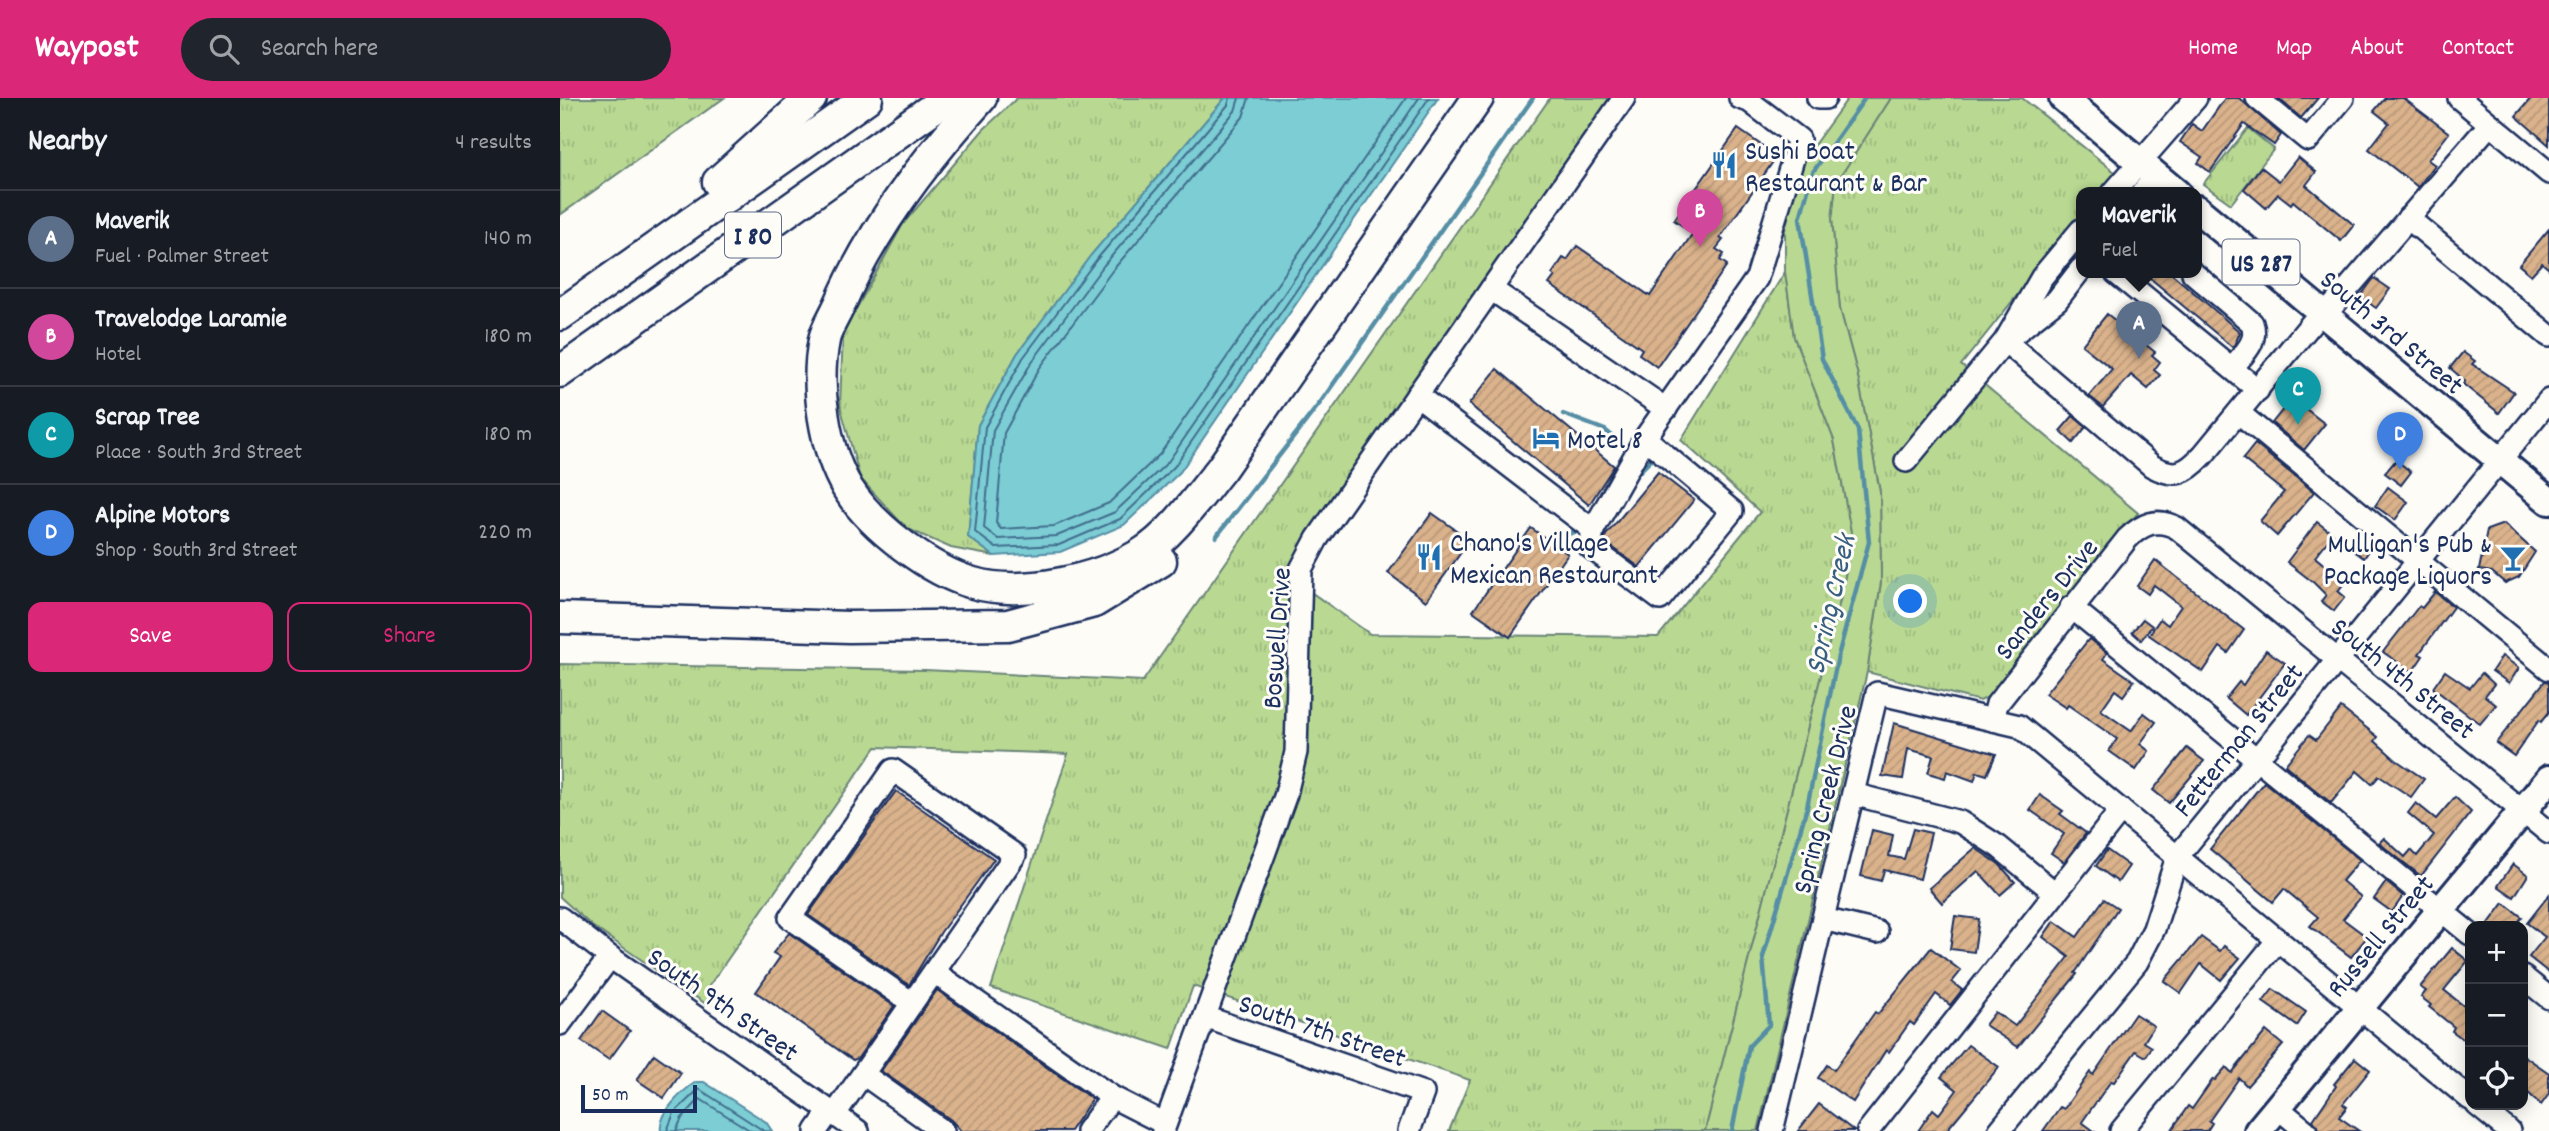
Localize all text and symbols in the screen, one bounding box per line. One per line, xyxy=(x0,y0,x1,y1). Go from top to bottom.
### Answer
search box xyxy=(181,18,671,81)
text: Waypost xyxy=(35,26,139,73)
icon: search xyxy=(205,30,243,68)
text: Search here xyxy=(261,31,378,68)
text: Home xyxy=(2188,32,2238,66)
text: Map xyxy=(2276,32,2312,66)
text: About xyxy=(2350,32,2404,66)
text: Contact xyxy=(2442,32,2514,66)
text: Nearby xyxy=(28,122,106,165)
text: 4 results xyxy=(455,127,532,160)
place label: Sushi Boat Restaurant & Bar xyxy=(1745,134,1928,206)
restaurant icon: Sushi Boat Restaurant & Bar xyxy=(1709,150,1739,180)
popup xyxy=(2076,187,2202,278)
pin: B xyxy=(1677,189,1723,247)
text: Maverik xyxy=(2102,198,2176,235)
text: Maverik xyxy=(95,204,170,241)
road number: I 80 xyxy=(725,212,781,258)
text: A xyxy=(45,223,57,256)
text: 140 m xyxy=(484,223,532,256)
text: Fuel xyxy=(2102,235,2137,268)
road number: US 287 xyxy=(2222,239,2300,284)
text: Fuel · Palmer Street xyxy=(95,241,269,274)
street label: South 3rd Street xyxy=(2309,263,2470,407)
pin: A xyxy=(2116,301,2162,359)
text: Travelodge Laramie xyxy=(95,302,287,339)
text: B xyxy=(46,321,56,354)
text: 180 m xyxy=(484,321,532,354)
text: Hotel xyxy=(95,339,141,372)
pin: C xyxy=(2275,367,2321,425)
text: Scrap Tree xyxy=(95,400,200,437)
pin: D xyxy=(2377,412,2423,470)
text: C xyxy=(45,419,57,452)
text: 180 m xyxy=(484,419,532,452)
hotel icon: Motel 8 xyxy=(1531,423,1561,453)
place label: Motel 8 xyxy=(1567,423,1643,463)
text: Place · South 3rd Street xyxy=(95,437,302,470)
text: Alpine Motors xyxy=(95,498,230,535)
text: D xyxy=(45,517,57,550)
text: 220 m xyxy=(478,517,532,550)
place label: Chano's Village Mexican Restaurant xyxy=(1450,526,1658,598)
place label: Mulligan's Pub & Package Liquors xyxy=(2324,527,2492,599)
water label: Spring Creek xyxy=(1796,528,1871,679)
street label: Sanders Drive xyxy=(1987,532,2111,671)
text: Shop · South 3rd Street xyxy=(95,535,298,568)
restaurant icon: Chano's Village Mexican Restaurant xyxy=(1414,542,1444,572)
bar icon: Mulligan's Pub & Package Liquors xyxy=(2498,543,2528,573)
street label: Boswell Drive xyxy=(1255,566,1305,710)
your location xyxy=(1893,584,1927,618)
button: Save xyxy=(28,602,273,672)
button: Share xyxy=(287,602,532,672)
street label: South 4th Street xyxy=(2320,610,2482,752)
street label: Fetterman Street xyxy=(2166,657,2316,828)
street label: Spring Creek Drive xyxy=(1785,702,1871,899)
street label: Russell Street xyxy=(2319,868,2446,1008)
map controls xyxy=(2465,921,2528,1110)
button: + xyxy=(2465,921,2528,984)
street label: South 9th Street xyxy=(637,940,805,1074)
button: − xyxy=(2465,984,2528,1047)
street label: South 7th Street xyxy=(1232,986,1411,1081)
button: locate xyxy=(2465,1047,2528,1110)
scale bar xyxy=(581,1082,696,1114)
text: 50 m xyxy=(592,1083,629,1110)

